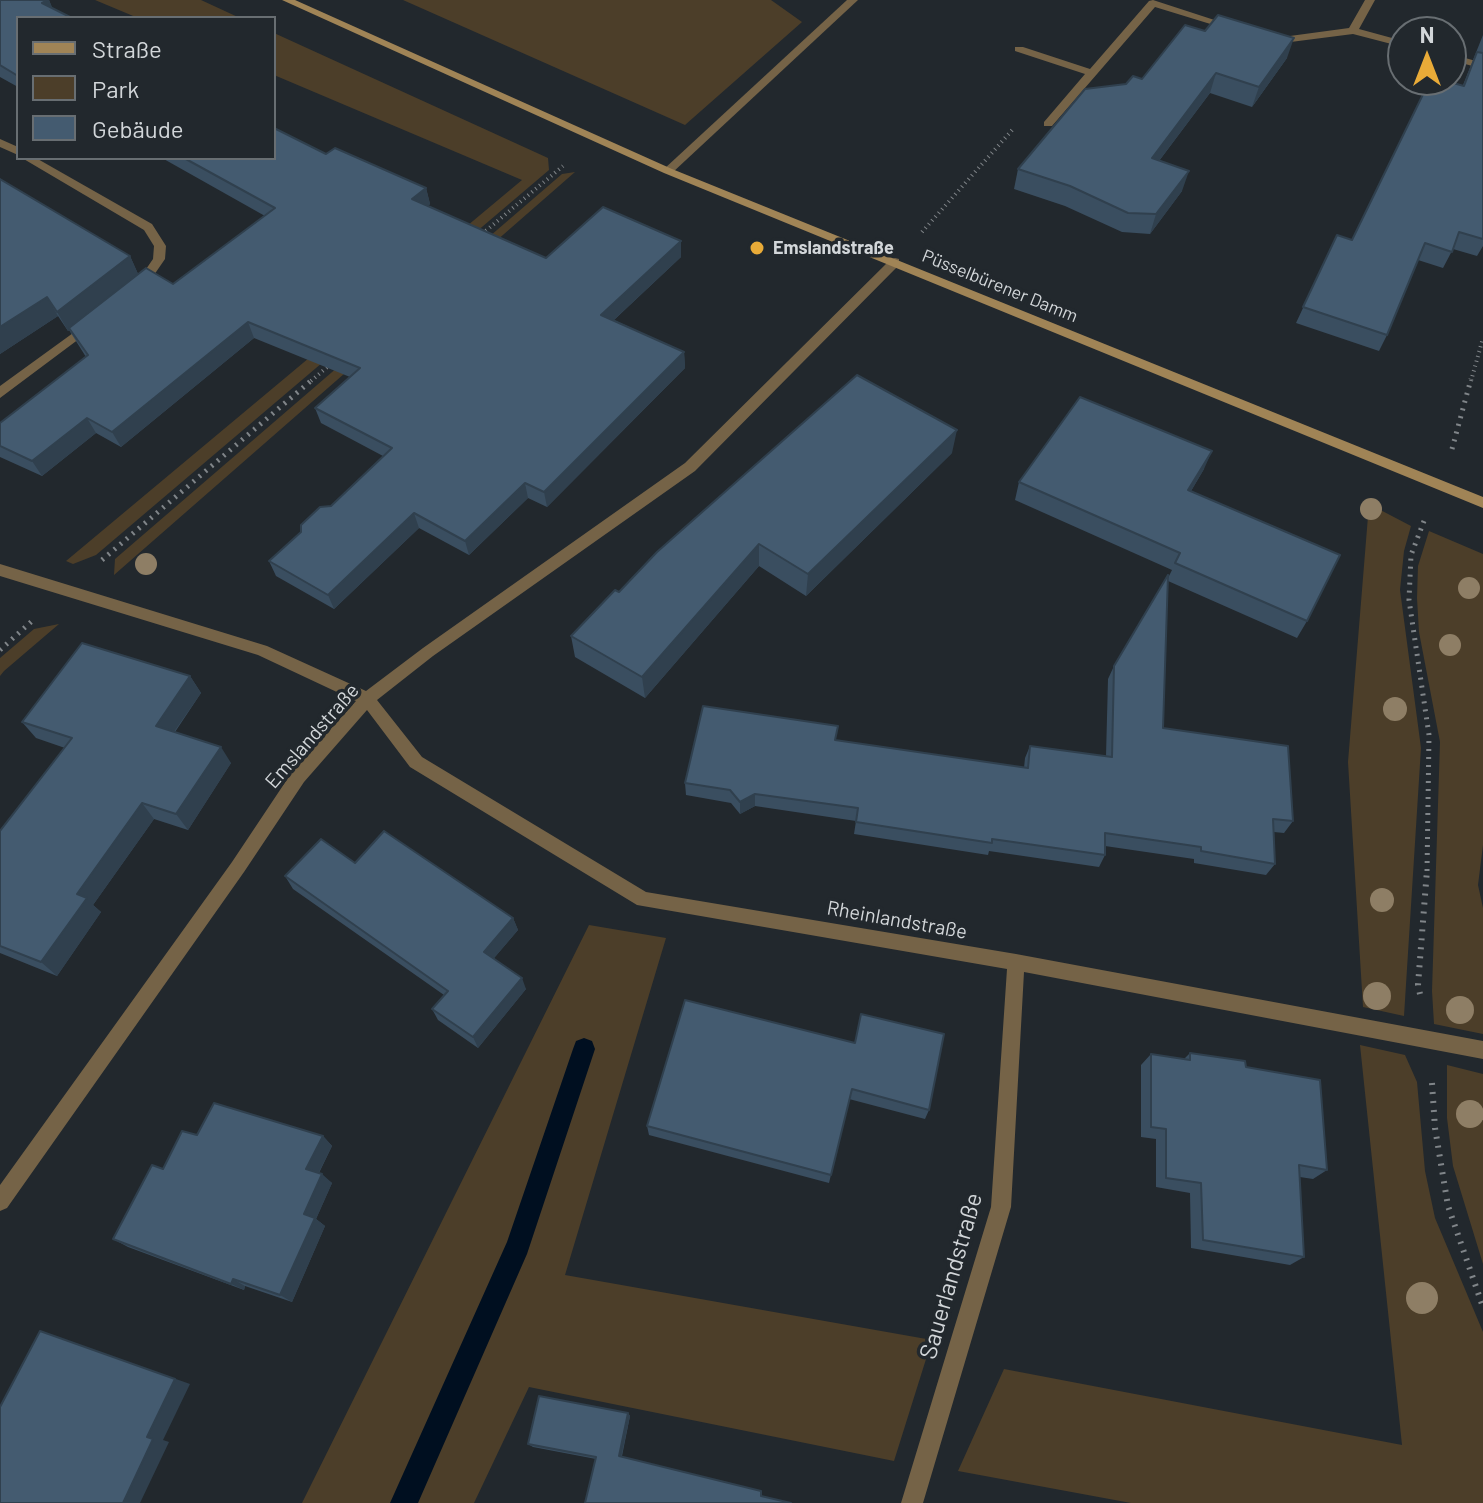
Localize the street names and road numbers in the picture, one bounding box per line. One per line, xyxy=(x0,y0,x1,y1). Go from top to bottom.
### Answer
street label: Püsselbürener Damm xyxy=(919,245,1081,327)
street label: Emslandstraße xyxy=(260,679,364,793)
street label: Rheinlandstraße xyxy=(825,896,969,944)
street label: Sauerlandstraße xyxy=(914,1190,988,1362)

